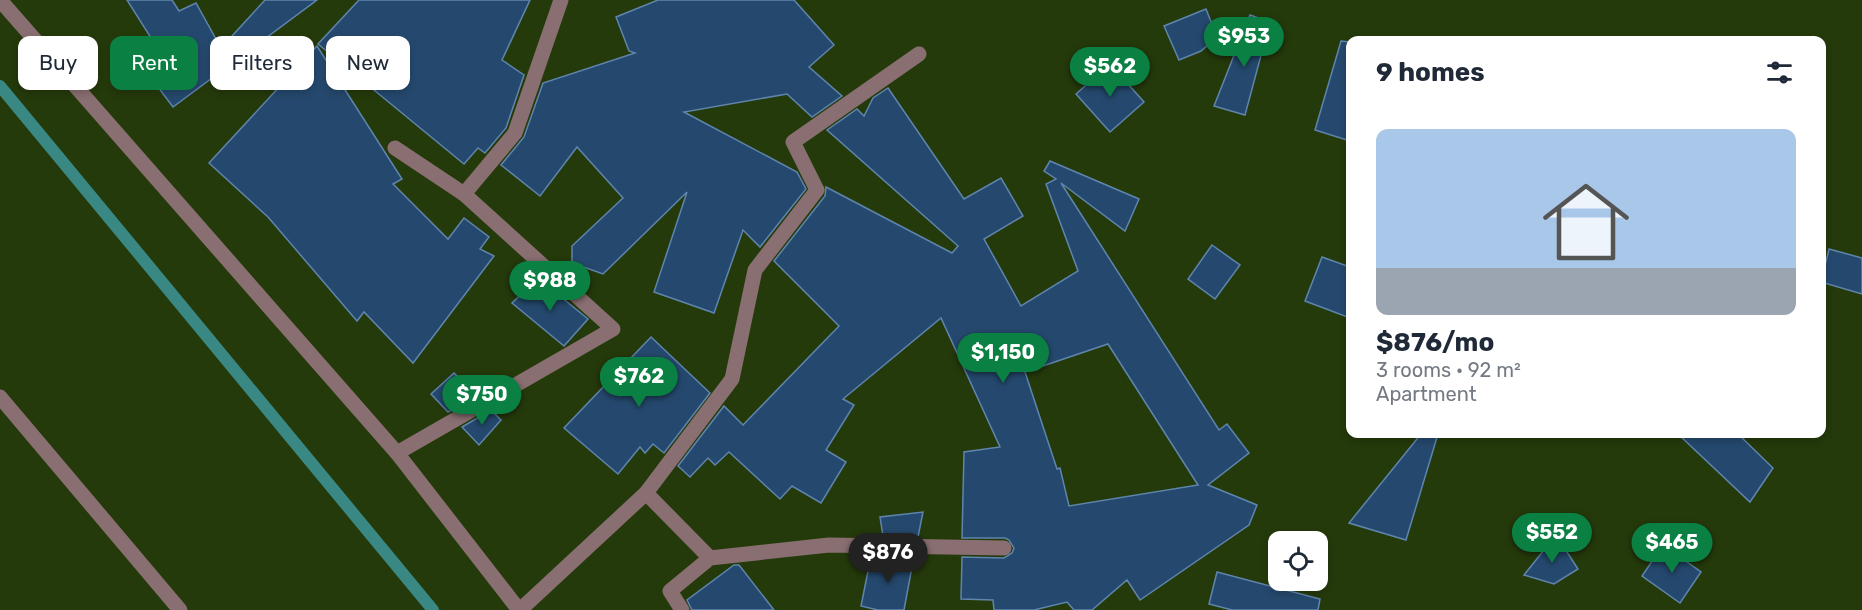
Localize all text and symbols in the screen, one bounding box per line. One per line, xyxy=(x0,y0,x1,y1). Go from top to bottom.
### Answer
pin: $953 xyxy=(1208,17,1280,68)
text: $953 xyxy=(1218,24,1270,48)
chip: Buy xyxy=(18,36,98,90)
chip: Rent xyxy=(110,36,198,90)
chip: Filters xyxy=(210,36,314,90)
chip: New xyxy=(326,36,410,90)
pin: $562 xyxy=(1074,47,1146,98)
text: $562 xyxy=(1084,54,1136,78)
icon: filters xyxy=(1763,56,1796,89)
text: 9 homes xyxy=(1376,57,1485,88)
icon: home xyxy=(1532,168,1640,276)
pin: $988 xyxy=(514,261,586,312)
text: $988 xyxy=(523,268,577,292)
text: $876/mo xyxy=(1376,327,1494,358)
pin: $1,150 xyxy=(954,333,1052,384)
text: $1,150 xyxy=(971,340,1035,364)
pin: $762 xyxy=(603,357,675,408)
text: 3 rooms · 92 m² xyxy=(1376,358,1521,382)
text: $762 xyxy=(614,364,664,388)
pin: $750 xyxy=(446,375,518,426)
text: $750 xyxy=(456,382,508,406)
text: Apartment xyxy=(1376,382,1477,406)
pin: $552 xyxy=(1516,513,1588,564)
text: $552 xyxy=(1526,520,1578,544)
pin: $465 xyxy=(1636,523,1708,574)
text: $465 xyxy=(1646,530,1698,554)
map controls xyxy=(1268,531,1328,591)
button: locate xyxy=(1268,531,1328,591)
pin: $876 xyxy=(852,533,924,584)
text: $876 xyxy=(863,540,913,564)

